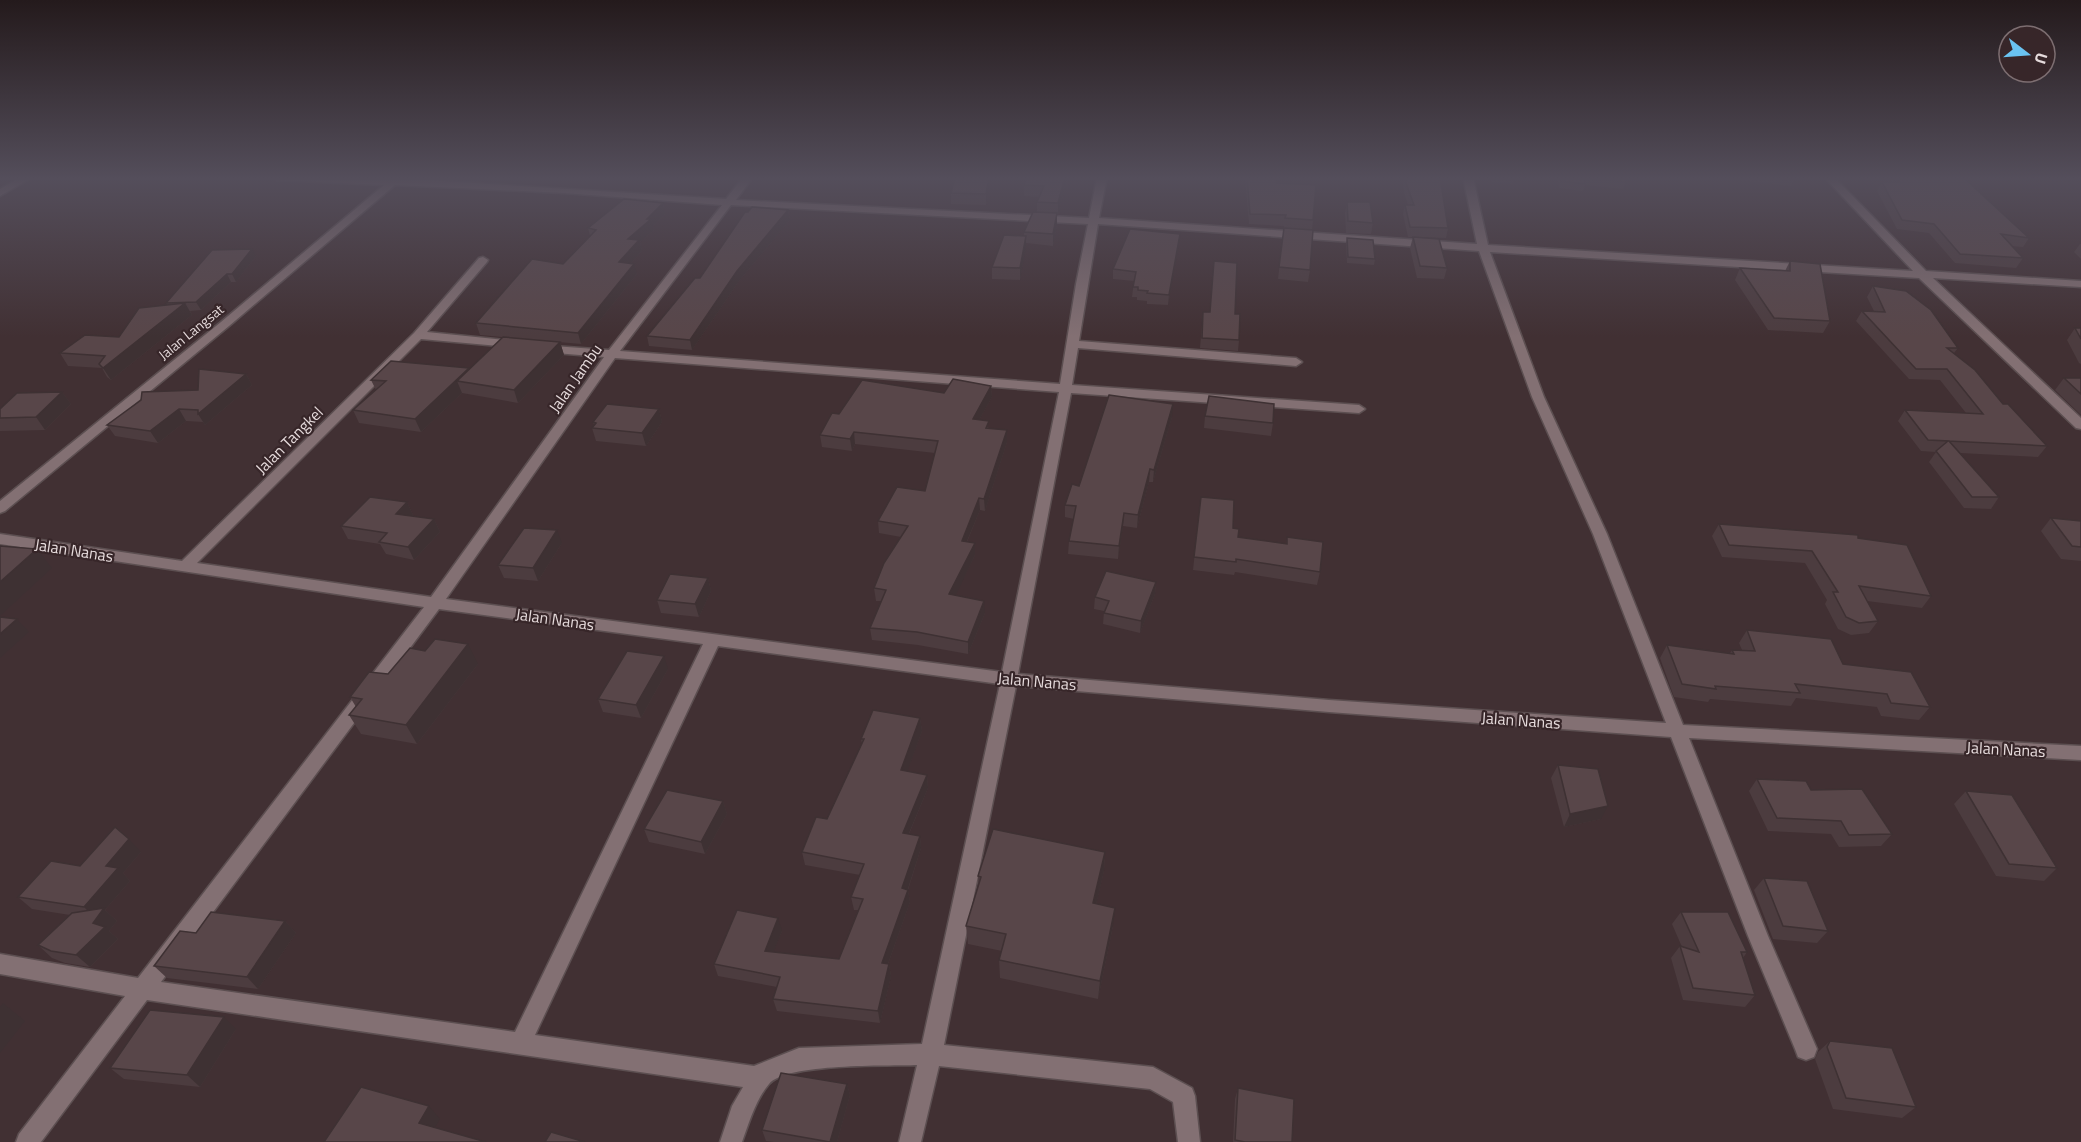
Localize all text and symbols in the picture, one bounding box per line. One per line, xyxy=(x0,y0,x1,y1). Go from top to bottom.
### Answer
north arrow xyxy=(1997,24,2057,84)
text: U xyxy=(2028,50,2054,67)
street label: Jalan Langsat xyxy=(153,299,228,365)
street label: Jalan Jambu xyxy=(542,339,608,417)
street label: Jalan Tangkel xyxy=(250,401,328,479)
street label: Jalan Nanas xyxy=(33,532,115,568)
street label: Jalan Nanas xyxy=(514,602,596,636)
street label: Jalan Nanas xyxy=(996,666,1078,696)
street label: Jalan Nanas xyxy=(1481,705,1561,735)
street label: Jalan Nanas xyxy=(1966,735,2046,763)

